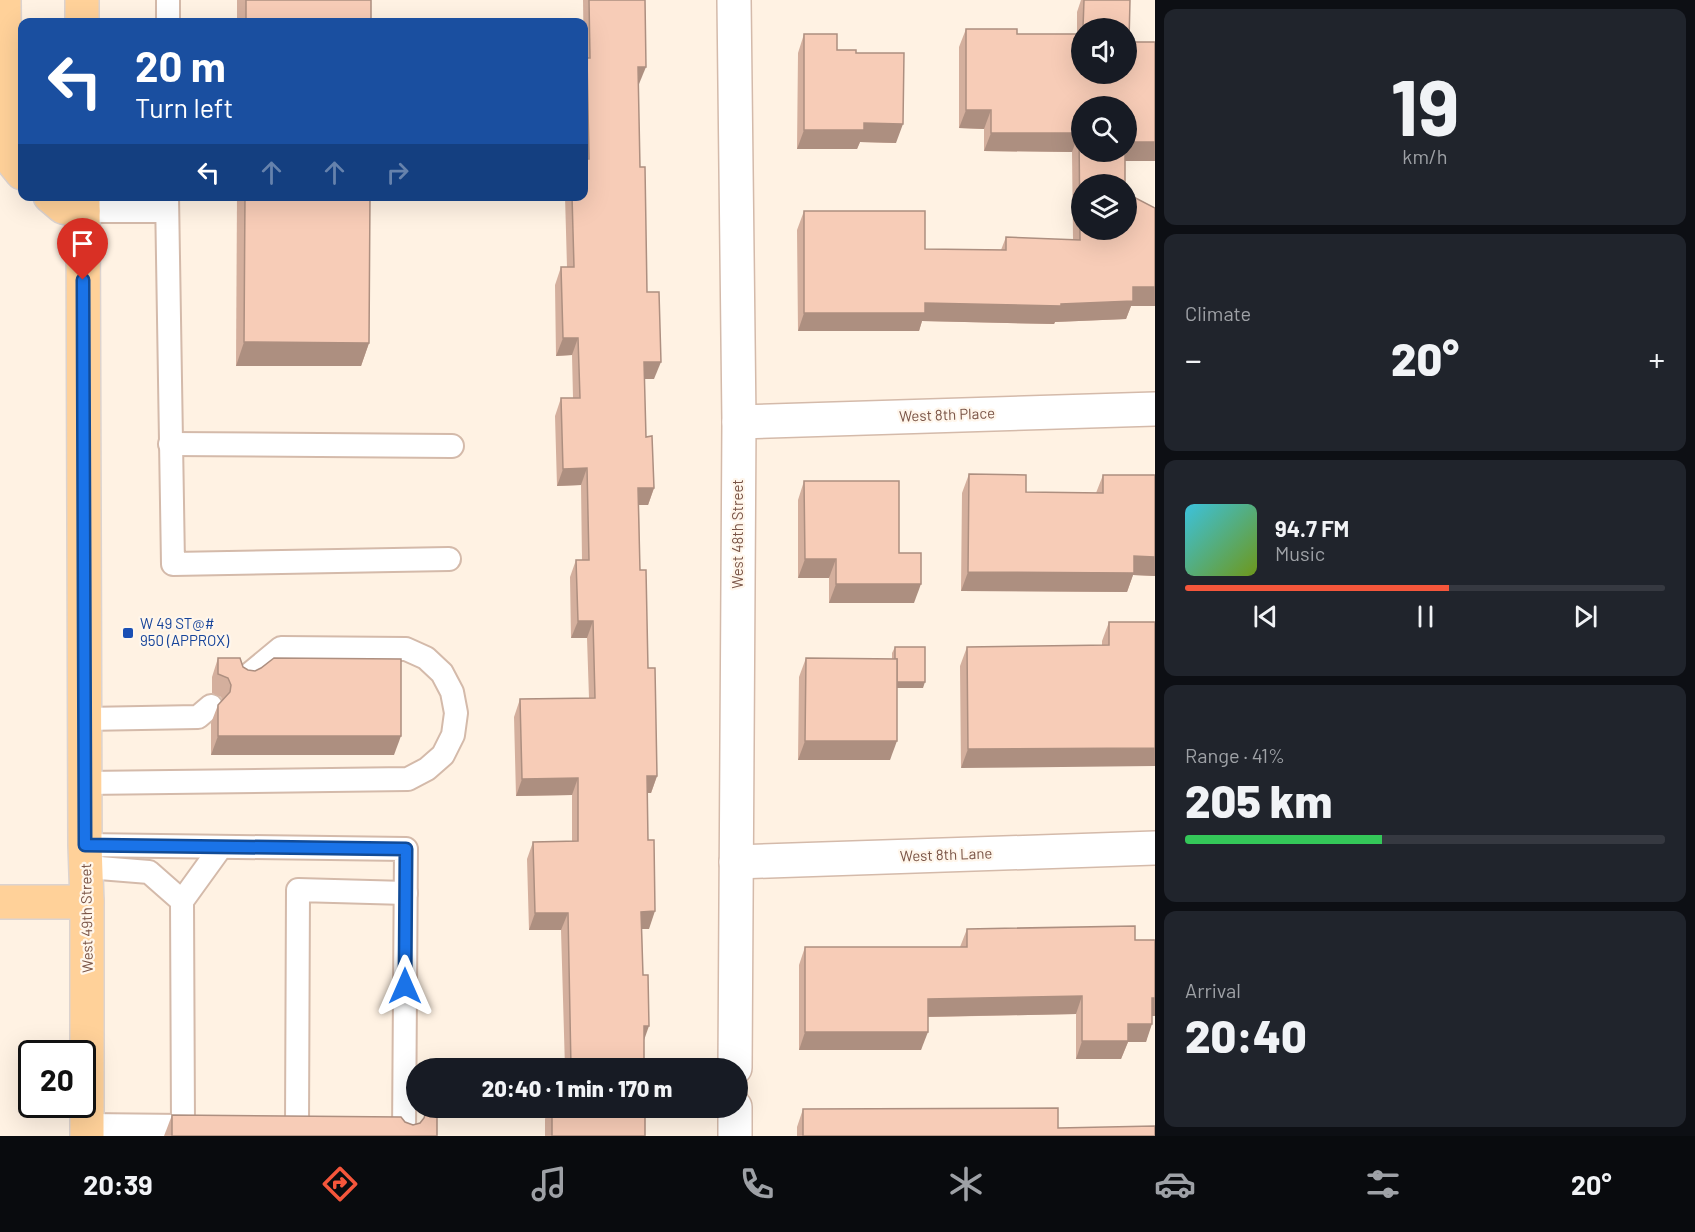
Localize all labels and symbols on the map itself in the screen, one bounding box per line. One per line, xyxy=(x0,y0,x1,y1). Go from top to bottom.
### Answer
pin xyxy=(57,218,108,280)
street label: West 8th Place xyxy=(899,403,995,425)
street label: West 48th Street xyxy=(728,479,746,589)
place label: W 49 ST@# 950 (APPROX) xyxy=(140,614,229,649)
marker: W 49 ST@# 950 (APPROX) xyxy=(121,626,135,640)
street label: West 8th Lane xyxy=(899,843,992,865)
street label: West 49th Street xyxy=(76,863,96,973)
position arrow xyxy=(373,954,437,1018)
speed limit sign: 20 xyxy=(18,1040,96,1118)

